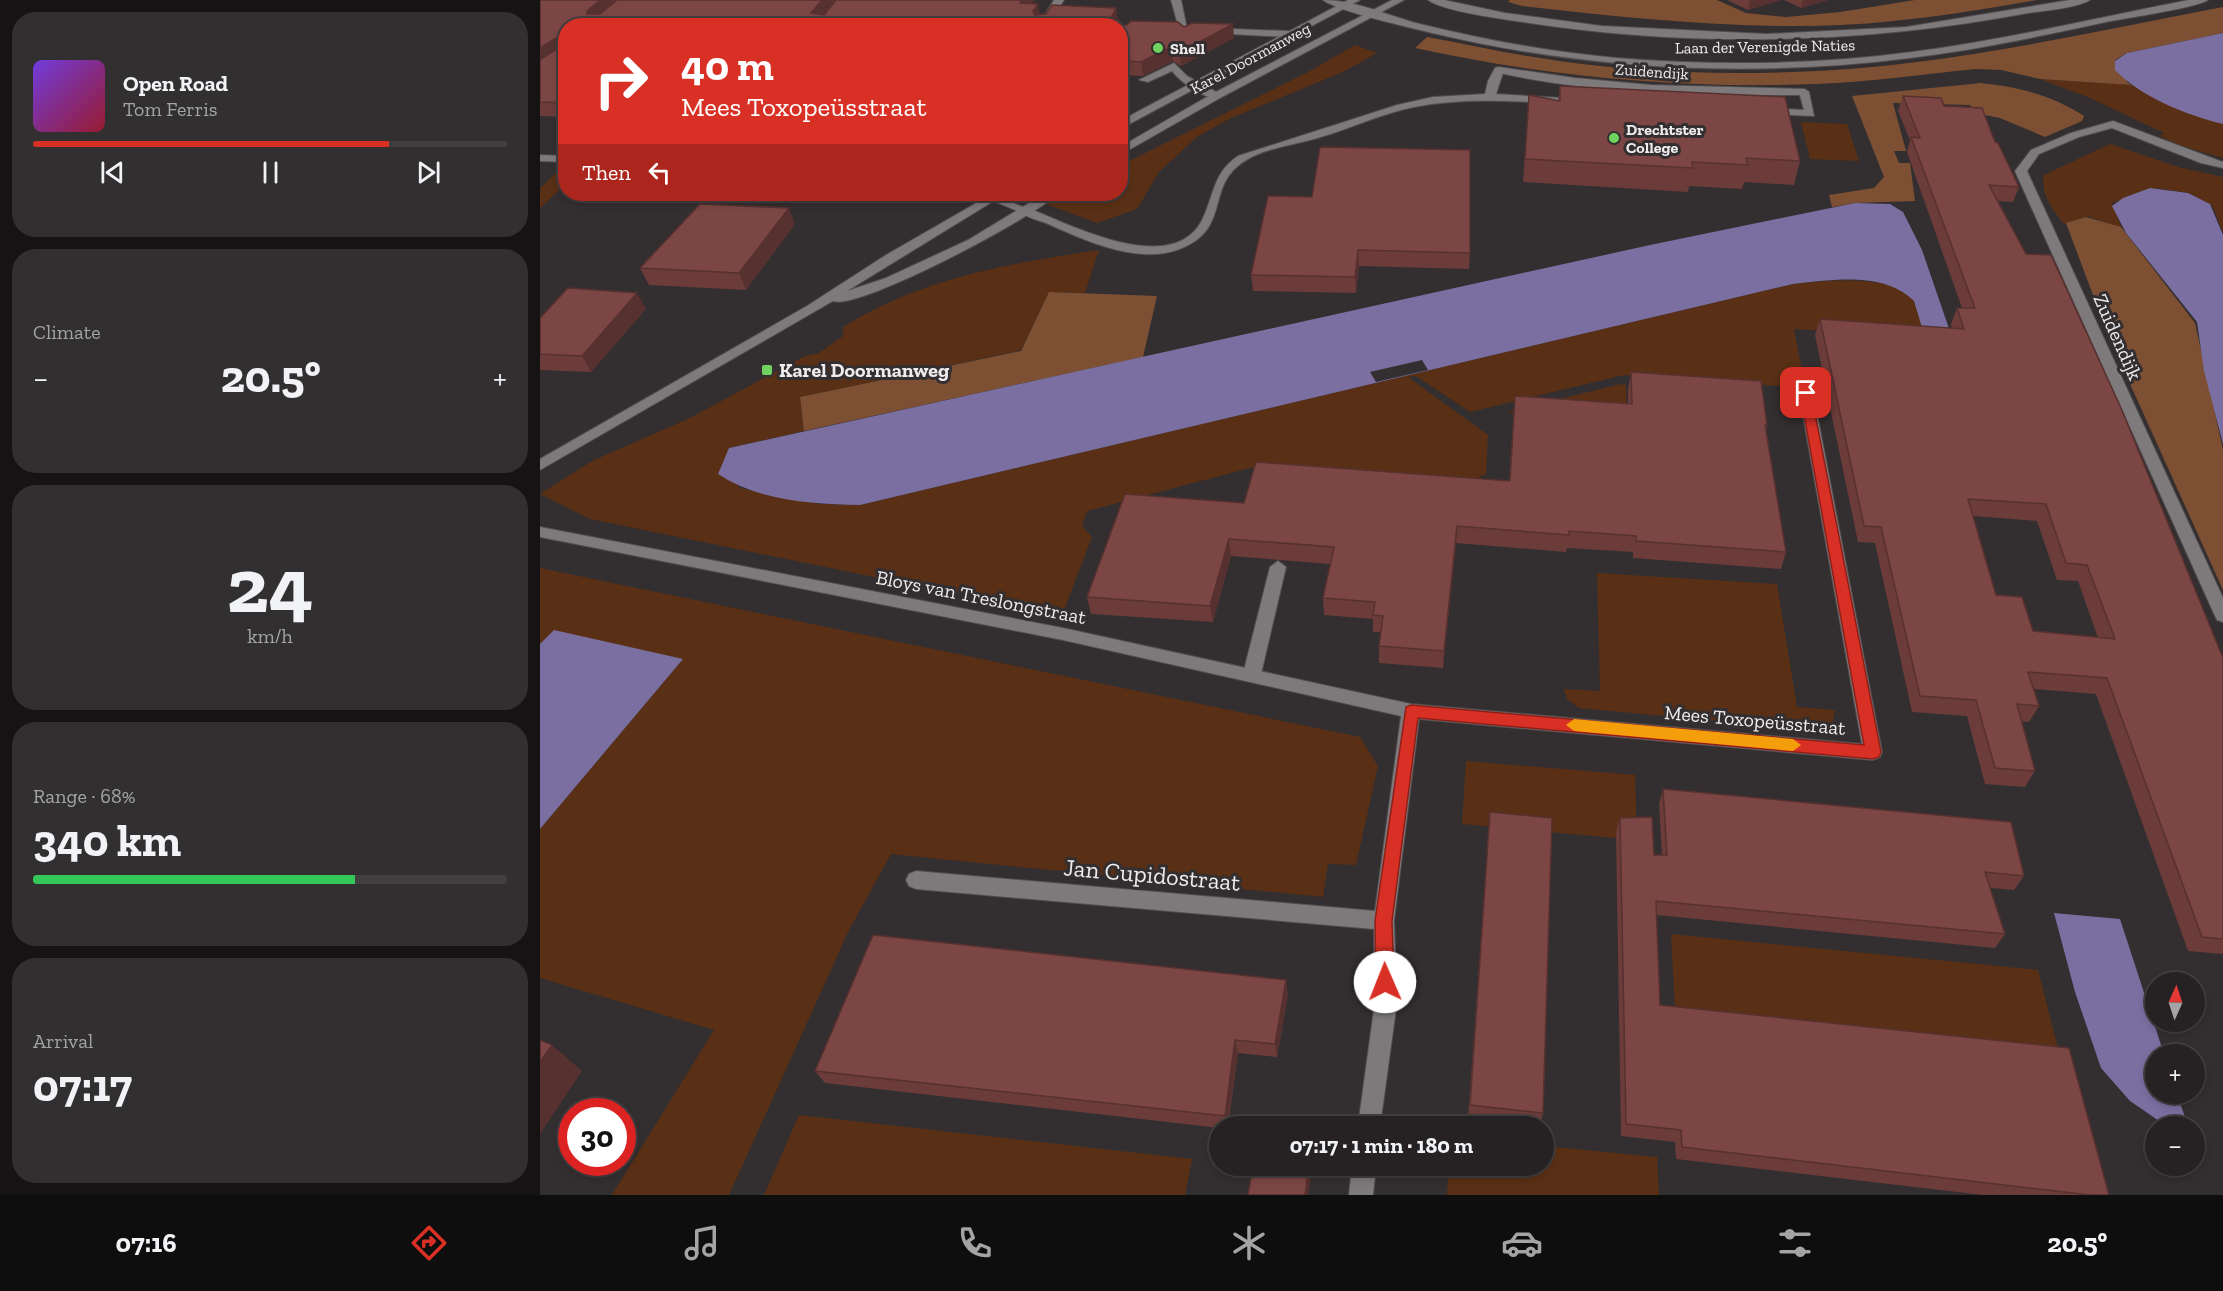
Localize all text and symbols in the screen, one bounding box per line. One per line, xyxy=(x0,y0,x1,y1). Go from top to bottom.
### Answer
street label: Karel Doormanweg xyxy=(1187,19,1314,98)
street label: Laan der Verenigde Naties xyxy=(1675,35,1855,58)
place label: Shell xyxy=(1170,39,1205,58)
text: 40 m xyxy=(681,40,774,91)
marker: Shell xyxy=(1151,41,1165,55)
icon: right xyxy=(582,42,660,120)
street label: Zuidendijk xyxy=(1615,59,1690,84)
text: Open Road xyxy=(123,70,228,97)
text: Mees Toxopeüsstraat xyxy=(681,91,926,123)
text: Tom Ferris xyxy=(123,97,218,121)
place label: Drechtster College xyxy=(1626,120,1704,157)
marker: Drechtster College xyxy=(1607,131,1621,145)
icon: previous xyxy=(96,156,129,189)
icon: pause xyxy=(254,156,287,189)
icon: next xyxy=(412,156,445,189)
icon: left xyxy=(643,156,676,189)
text: Then xyxy=(582,159,631,186)
street label: Zuidendijk xyxy=(2088,290,2148,384)
text: Climate xyxy=(33,320,101,344)
text: 20.5° xyxy=(221,350,321,404)
text: − xyxy=(33,358,48,397)
text: + xyxy=(493,358,507,397)
place label: Karel Doormanweg xyxy=(779,358,950,382)
marker: Karel Doormanweg xyxy=(760,363,774,377)
pin xyxy=(1780,367,1831,418)
icon: arrive xyxy=(1789,376,1822,409)
text: 24 xyxy=(227,538,313,632)
street label: Bloys van Treslongstraat xyxy=(874,565,1089,629)
text: km/h xyxy=(247,624,293,648)
street label: Mees Toxopeüsstraat xyxy=(1663,700,1847,740)
text: Range · 68% xyxy=(33,784,135,808)
text: 340 km xyxy=(33,814,181,868)
street label: Jan Cupidostraat xyxy=(1063,852,1242,897)
position arrow xyxy=(1353,950,1417,1014)
north arrow xyxy=(2145,972,2205,1032)
map controls xyxy=(2145,972,2205,1176)
text: Arrival xyxy=(33,1029,93,1053)
button: + xyxy=(2145,1044,2205,1104)
text: 07:17 xyxy=(33,1059,132,1113)
speed limit sign: 30 xyxy=(558,1098,636,1176)
button: − xyxy=(2145,1116,2205,1176)
text: 07:17 · 1 min · 180 m xyxy=(1290,1132,1473,1159)
icon: directions xyxy=(408,1222,450,1264)
icon: music xyxy=(681,1222,723,1264)
icon: phone xyxy=(954,1222,996,1264)
icon: climate xyxy=(1228,1222,1270,1264)
icon: car xyxy=(1501,1222,1543,1264)
icon: filters xyxy=(1774,1222,1816,1264)
text: 07:16 xyxy=(116,1227,177,1259)
text: 20.5° xyxy=(2047,1227,2107,1259)

